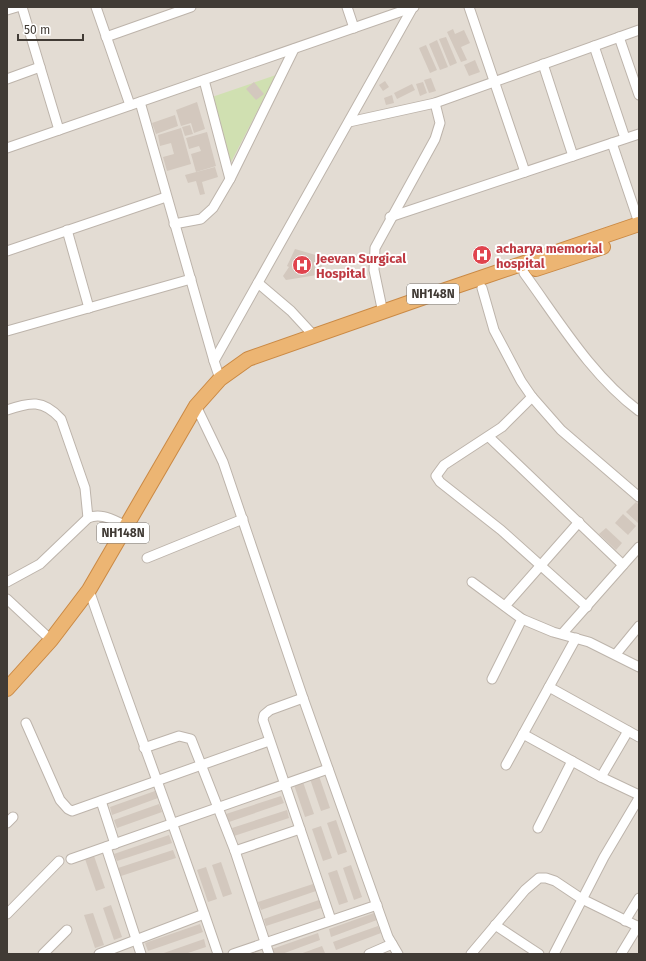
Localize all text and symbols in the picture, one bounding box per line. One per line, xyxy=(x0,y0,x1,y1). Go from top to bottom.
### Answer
scale bar xyxy=(18,16,83,42)
text: 50 m xyxy=(24,23,50,37)
place label: acharya memorial hospital xyxy=(496,241,602,271)
hospital icon: acharya memorial hospital xyxy=(471,244,493,266)
place label: Jeevan Surgical Hospital xyxy=(315,251,406,281)
hospital icon: Jeevan Surgical Hospital xyxy=(291,254,313,276)
road number: NH148N xyxy=(407,284,459,304)
road number: NH148N xyxy=(97,523,149,543)

